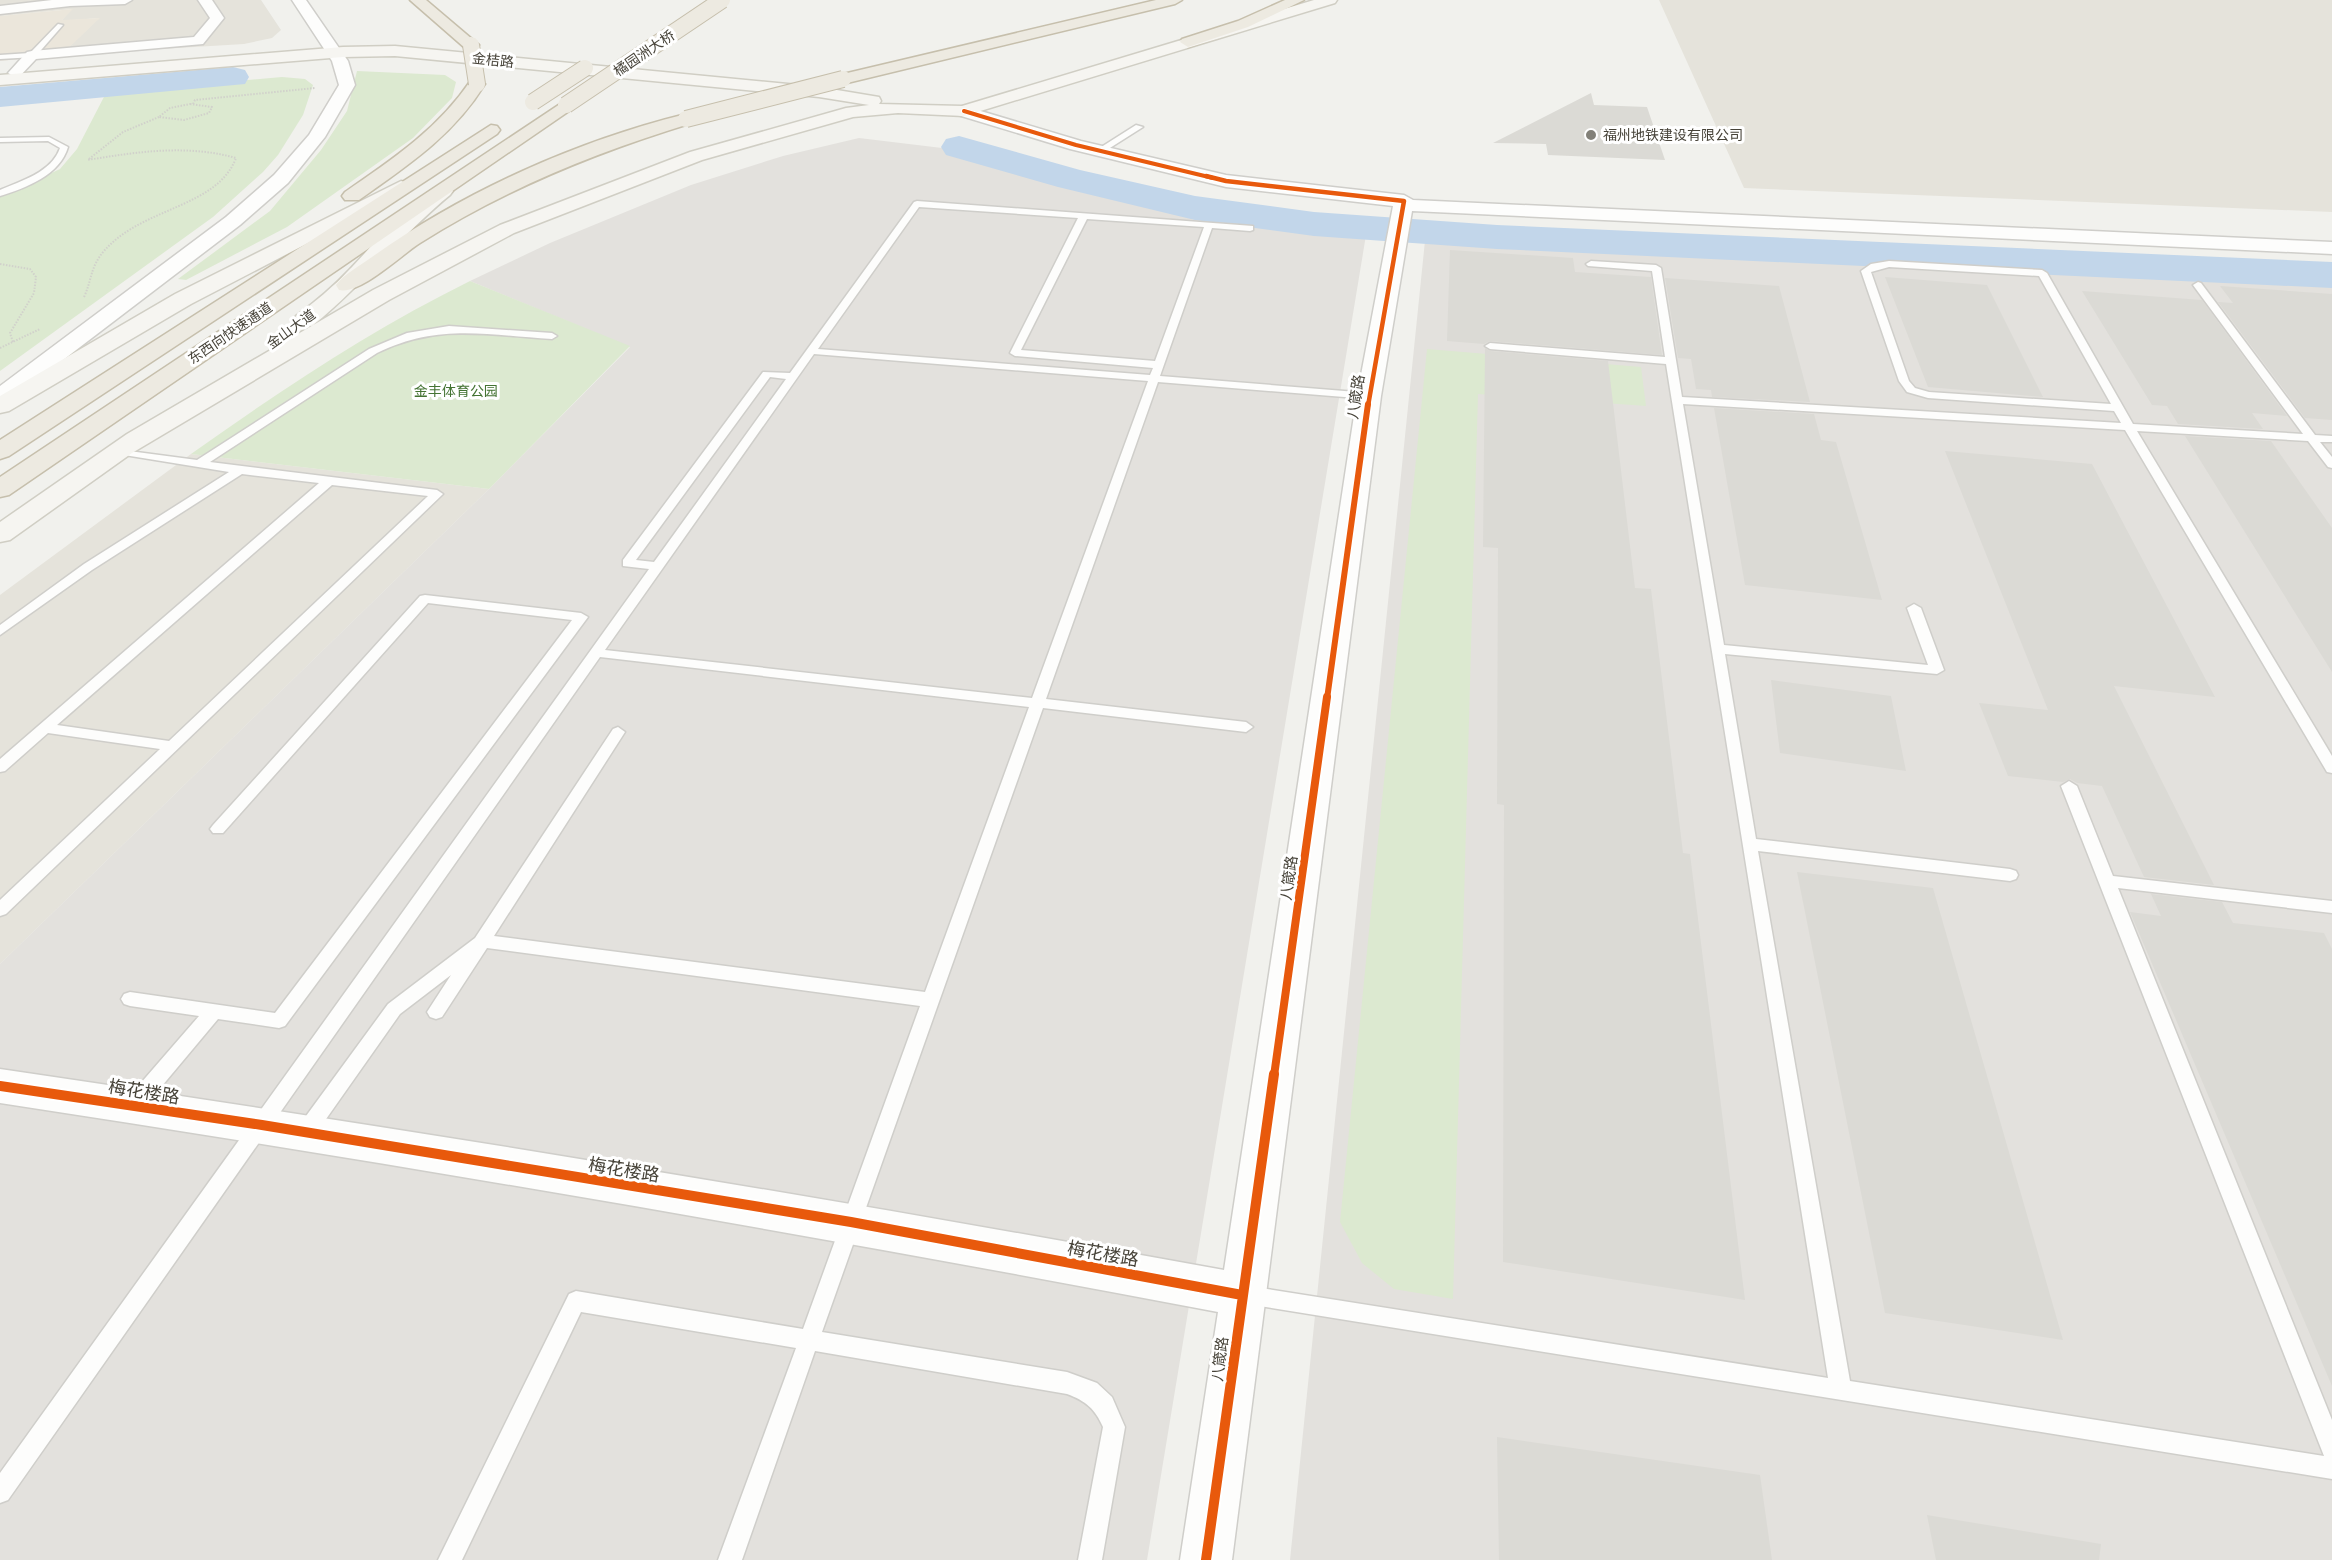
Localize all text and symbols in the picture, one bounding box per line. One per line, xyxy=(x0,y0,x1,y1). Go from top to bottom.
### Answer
street label: 橘园洲大桥 xyxy=(610,26,678,80)
street label: 金桔路 xyxy=(471,49,515,71)
place label: 福州地铁建设有限公司 xyxy=(1603,126,1743,144)
marker: 福州地铁建设有限公司 xyxy=(1584,128,1598,142)
street label: 东西向快速通道 xyxy=(184,298,276,368)
street label: 金山大道 xyxy=(263,305,319,353)
street label: 八箴路 xyxy=(1343,373,1368,421)
park label: 金丰体育公园 xyxy=(414,382,498,400)
street label: 八箴路 xyxy=(1276,854,1301,902)
street label: 梅花楼路 xyxy=(107,1075,181,1108)
street label: 梅花楼路 xyxy=(587,1153,661,1186)
street label: 梅花楼路 xyxy=(1066,1236,1141,1271)
street label: 八箴路 xyxy=(1207,1335,1232,1382)

